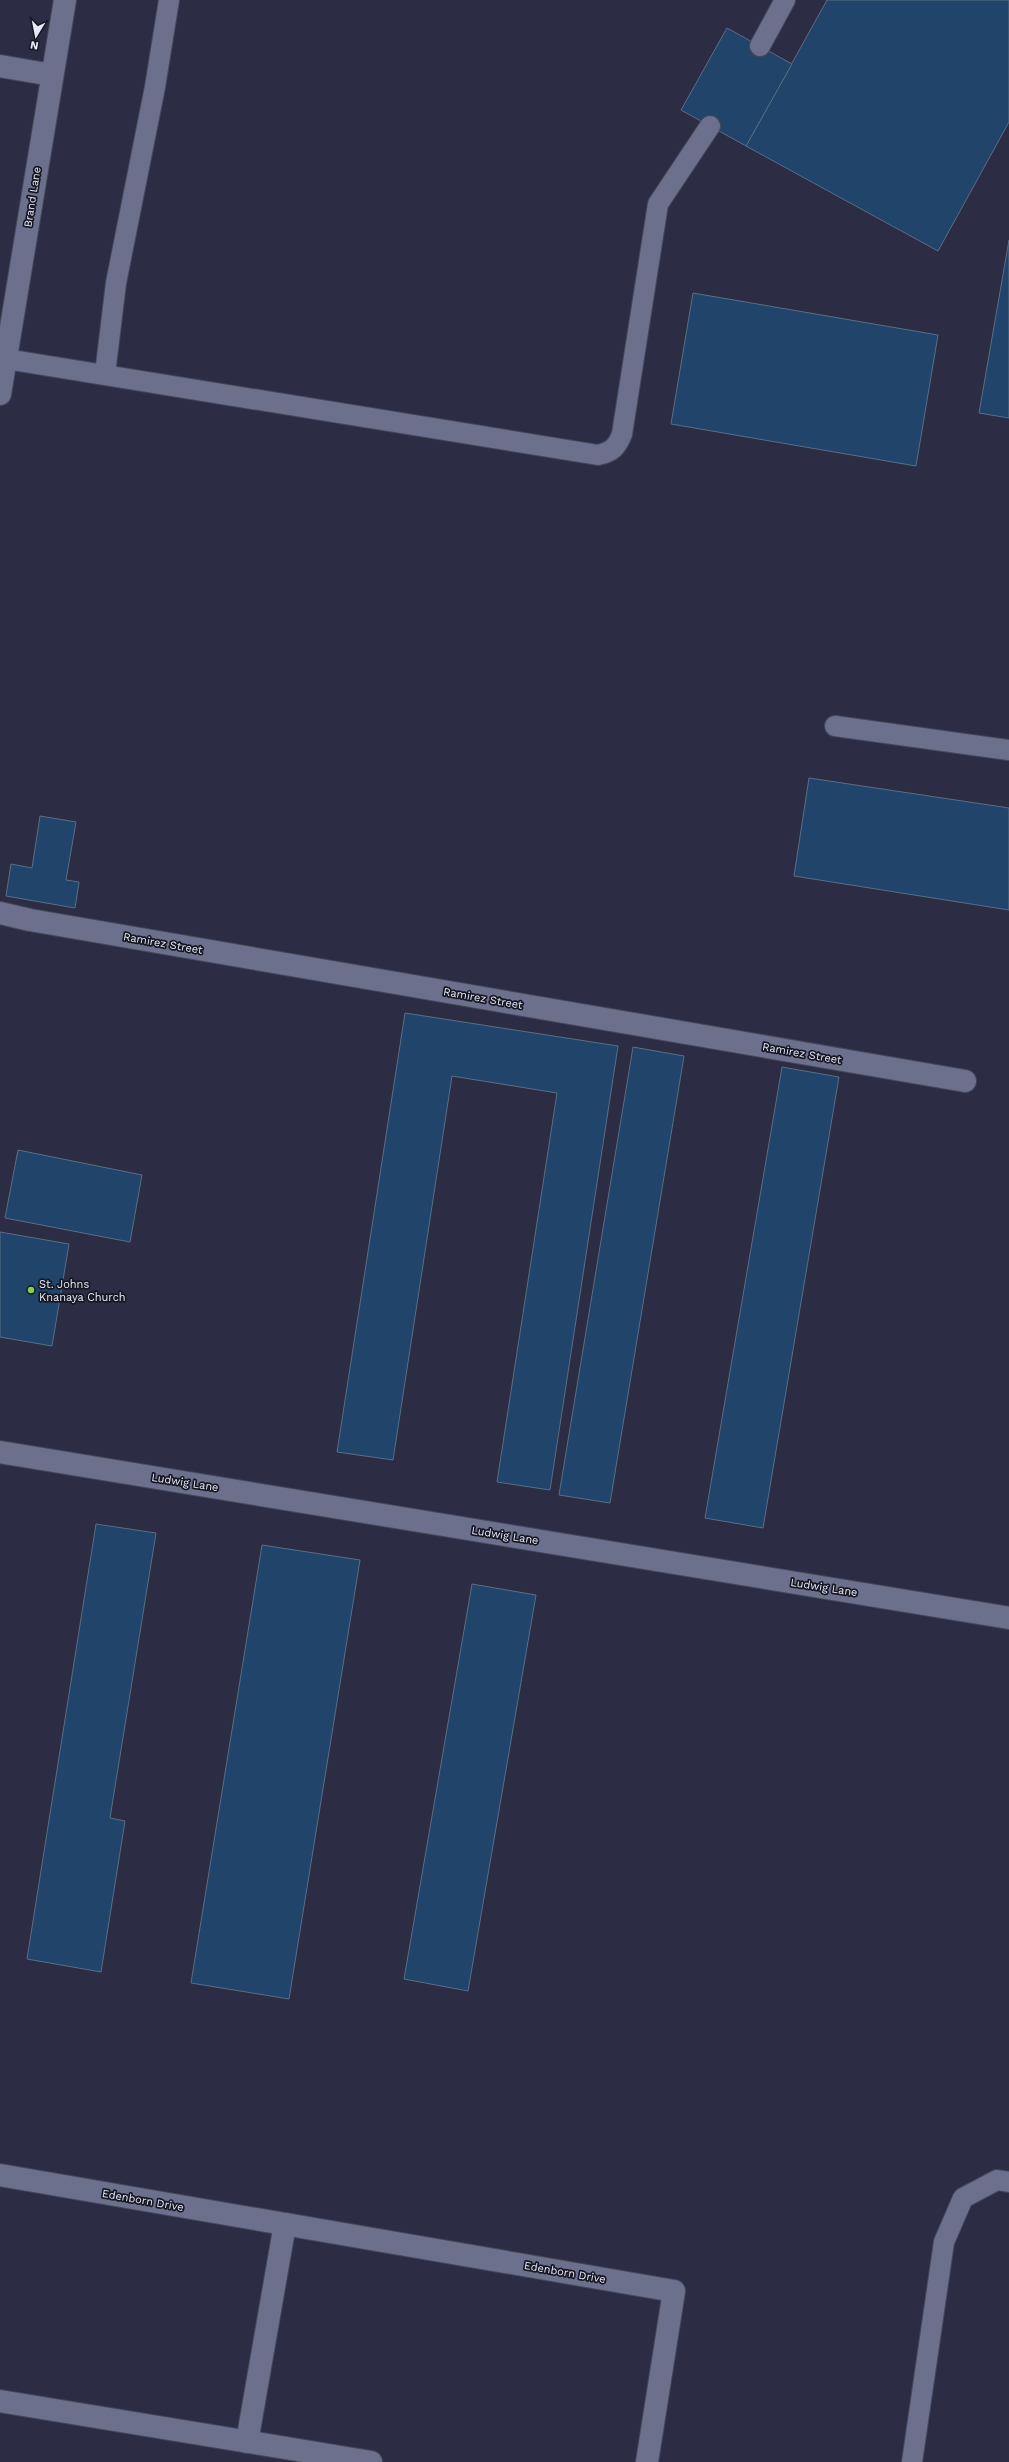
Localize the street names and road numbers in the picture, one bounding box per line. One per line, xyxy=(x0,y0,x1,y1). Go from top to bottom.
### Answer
street label: Brand Lane xyxy=(21,166,44,228)
street label: Ramirez Street xyxy=(122,930,204,957)
street label: Ramirez Street xyxy=(442,985,524,1012)
street label: Ramirez Street xyxy=(761,1040,843,1067)
street label: Ludwig Lane xyxy=(150,1471,219,1494)
street label: Ludwig Lane xyxy=(470,1524,539,1547)
street label: Ludwig Lane xyxy=(789,1576,858,1599)
street label: Edenborn Drive xyxy=(101,2187,185,2214)
street label: Edenborn Drive xyxy=(523,2259,607,2286)

